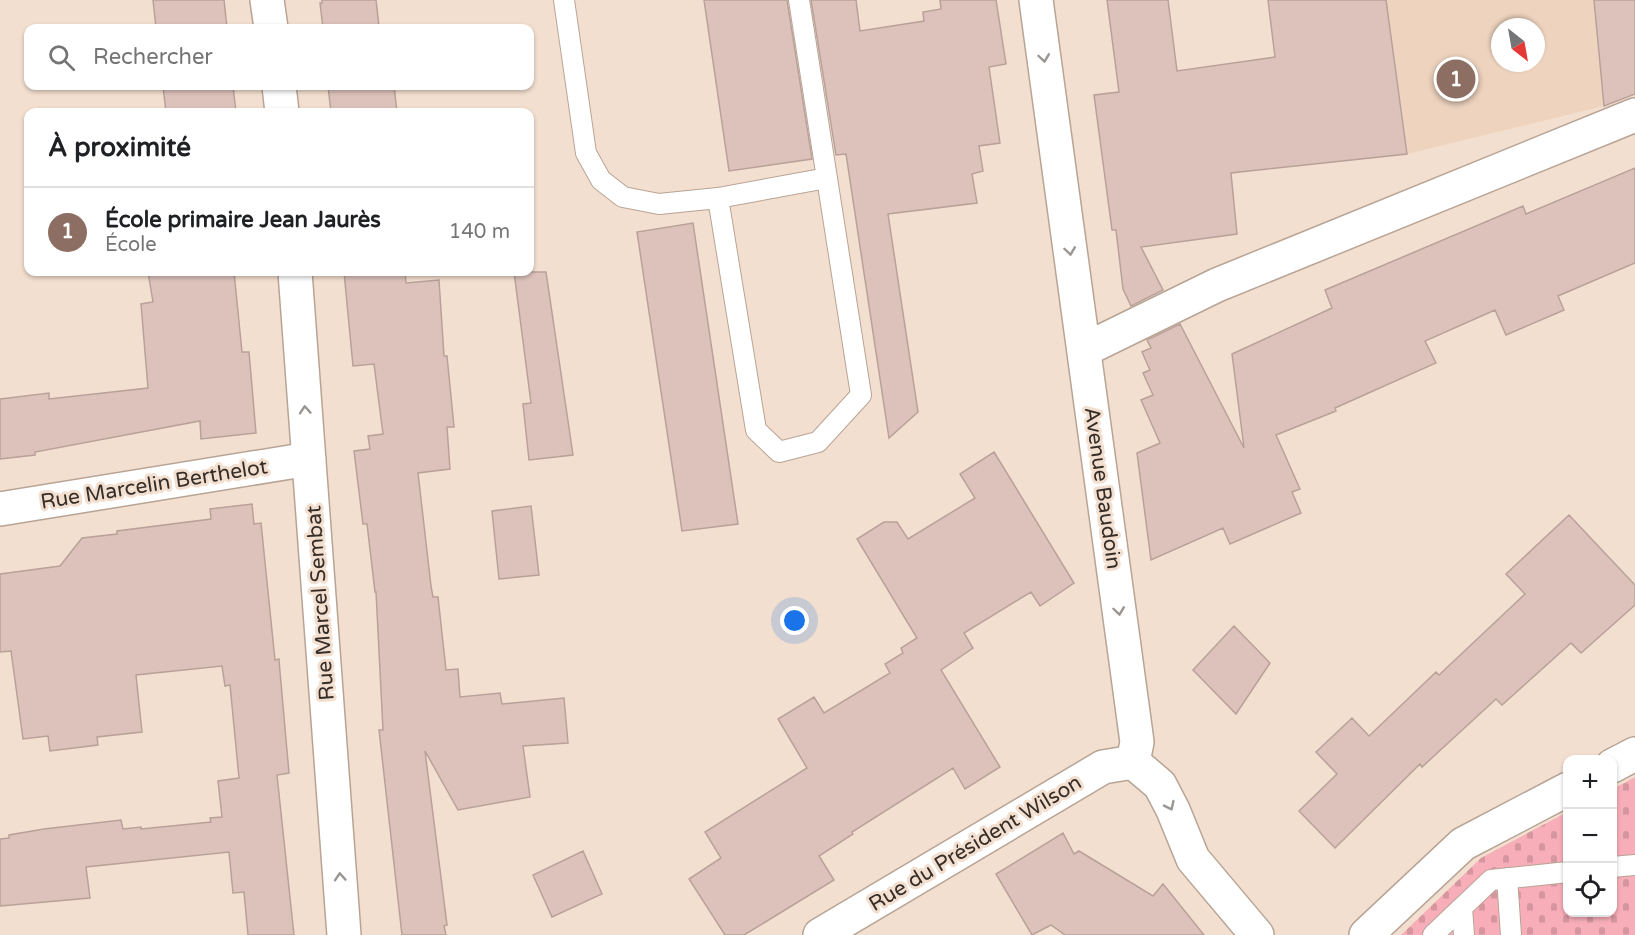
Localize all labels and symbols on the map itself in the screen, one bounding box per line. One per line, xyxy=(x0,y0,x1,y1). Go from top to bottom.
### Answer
north arrow xyxy=(1491,18,1545,72)
one-way arrow xyxy=(1037,53,1049,63)
pin: 1 xyxy=(1436,56,1476,101)
one-way arrow xyxy=(1064,247,1076,256)
one-way arrow xyxy=(299,405,312,414)
street label: Avenue Baudoin xyxy=(1079,405,1126,571)
street label: Rue Marcelin Berthelot xyxy=(39,454,269,515)
street label: Rue Marcel Sembat xyxy=(301,505,340,701)
your location xyxy=(780,606,809,635)
one-way arrow xyxy=(1113,606,1125,615)
street label: Rue du Président Wilson xyxy=(864,770,1086,917)
one-way arrow xyxy=(1163,799,1175,810)
one-way arrow xyxy=(334,872,347,881)

